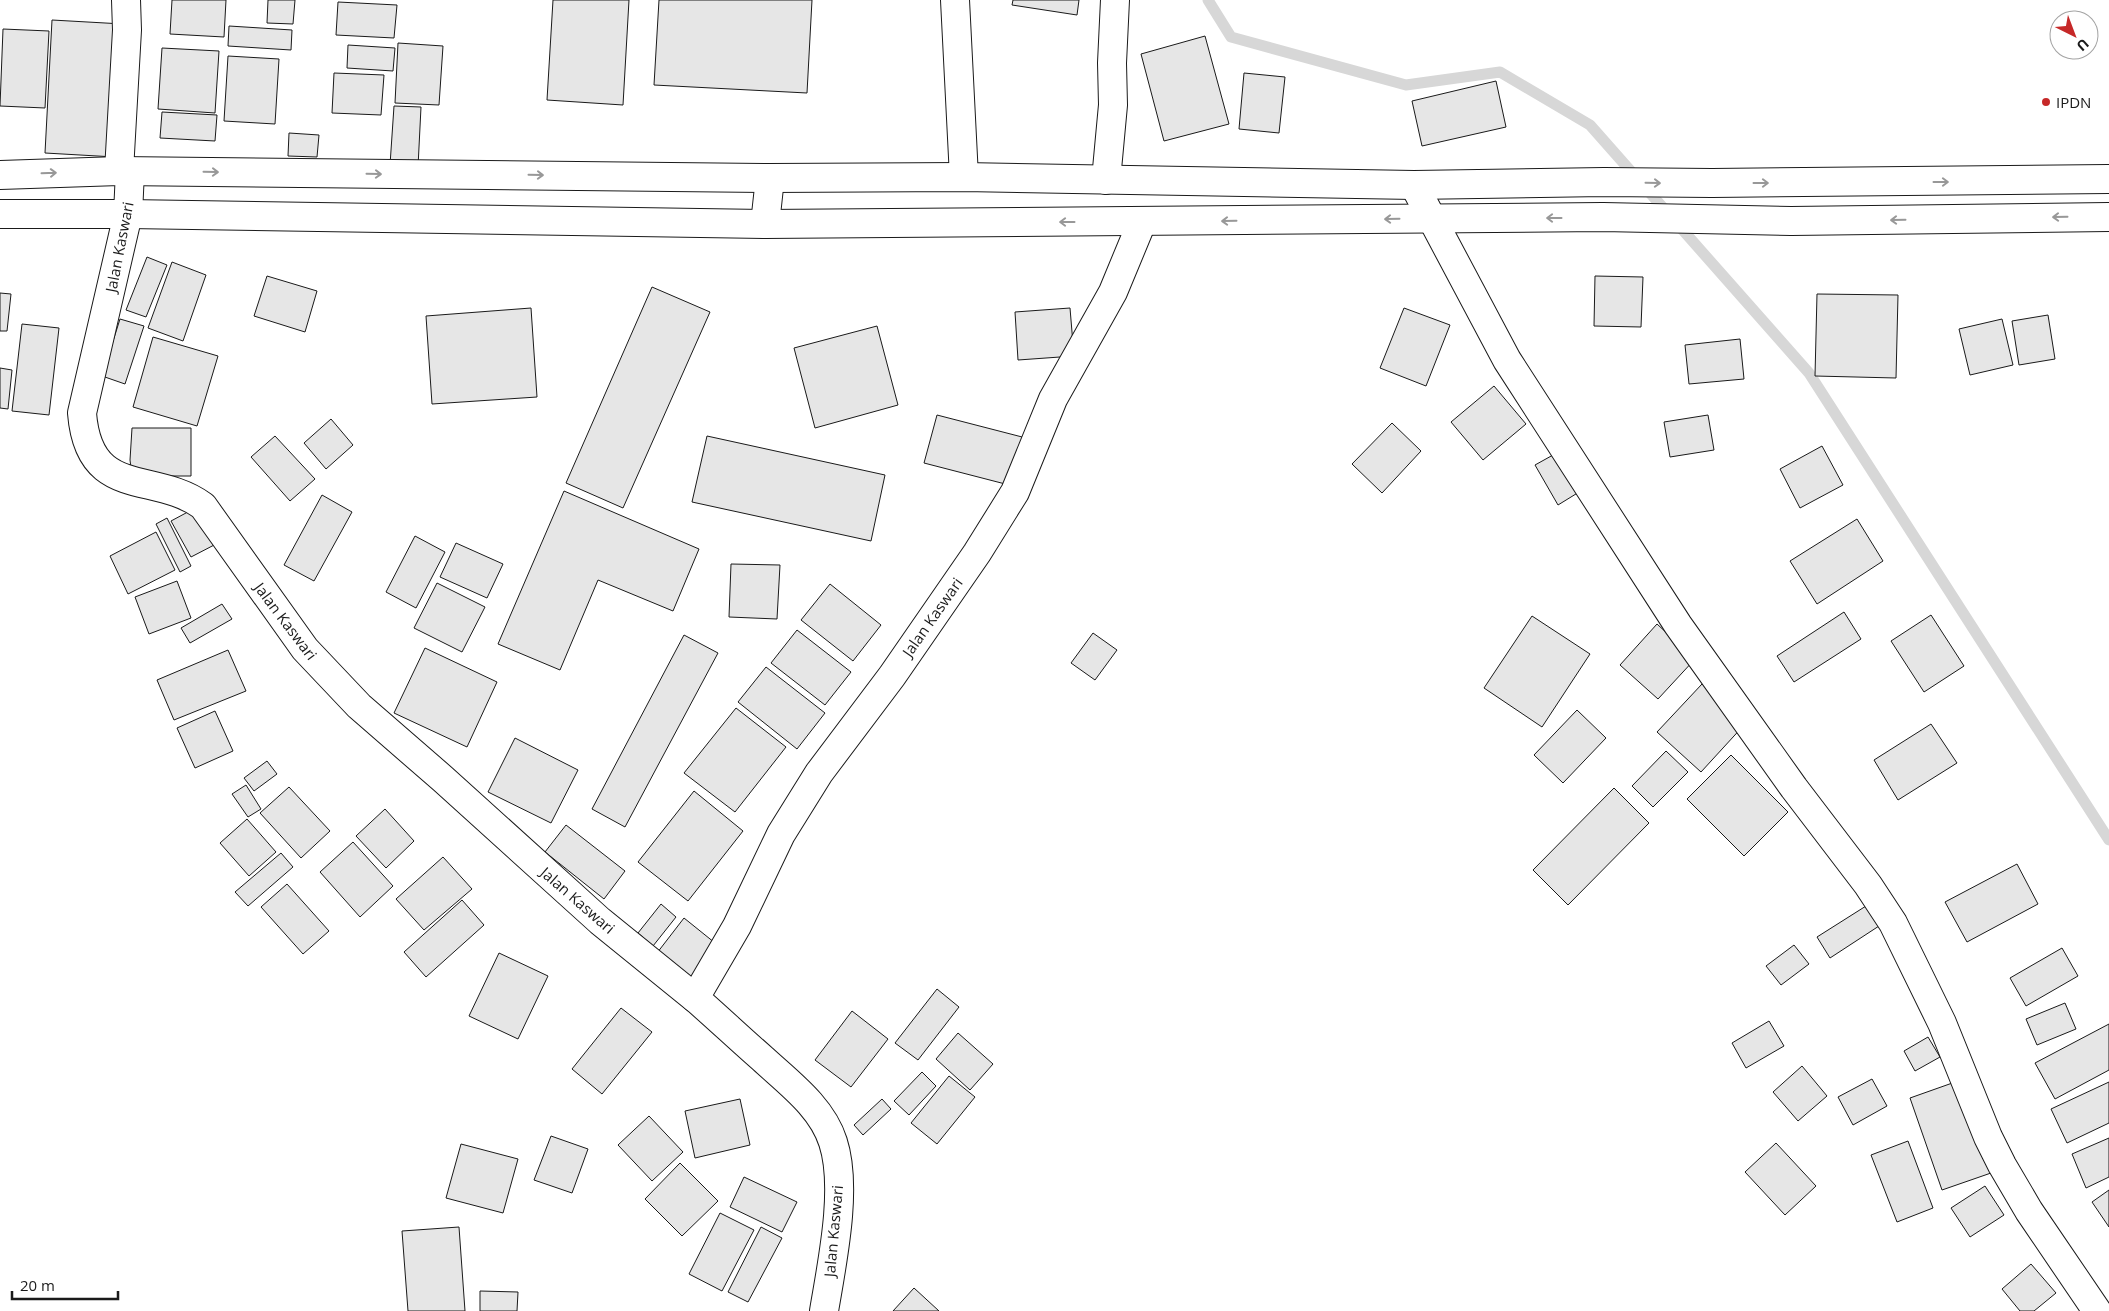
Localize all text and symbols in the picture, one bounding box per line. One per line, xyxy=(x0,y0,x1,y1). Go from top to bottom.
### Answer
north arrow xyxy=(2049,10,2099,60)
text: U xyxy=(2073,34,2093,56)
place label: IPDN xyxy=(2056,92,2091,112)
marker: IPDN xyxy=(2040,96,2052,108)
one-way arrow xyxy=(202,167,219,177)
one-way arrow xyxy=(40,169,56,178)
one-way arrow xyxy=(365,169,381,179)
one-way arrow xyxy=(528,171,544,180)
one-way arrow xyxy=(1932,177,1949,187)
one-way arrow xyxy=(1644,178,1661,188)
one-way arrow xyxy=(1752,178,1769,188)
street label: Jalan Kaswari xyxy=(100,200,138,296)
one-way arrow xyxy=(2053,212,2069,222)
one-way arrow xyxy=(1547,213,1563,223)
one-way arrow xyxy=(1384,214,1400,224)
one-way arrow xyxy=(1890,215,1906,224)
one-way arrow xyxy=(1222,216,1238,226)
one-way arrow xyxy=(1059,217,1076,227)
street label: Jalan Kaswari xyxy=(896,574,967,662)
street label: Jalan Kaswari xyxy=(249,577,322,664)
street label: Jalan Kaswari xyxy=(535,861,619,938)
street label: Jalan Kaswari xyxy=(819,1184,847,1280)
scale bar xyxy=(12,1268,119,1300)
text: 20 m xyxy=(20,1275,55,1295)

